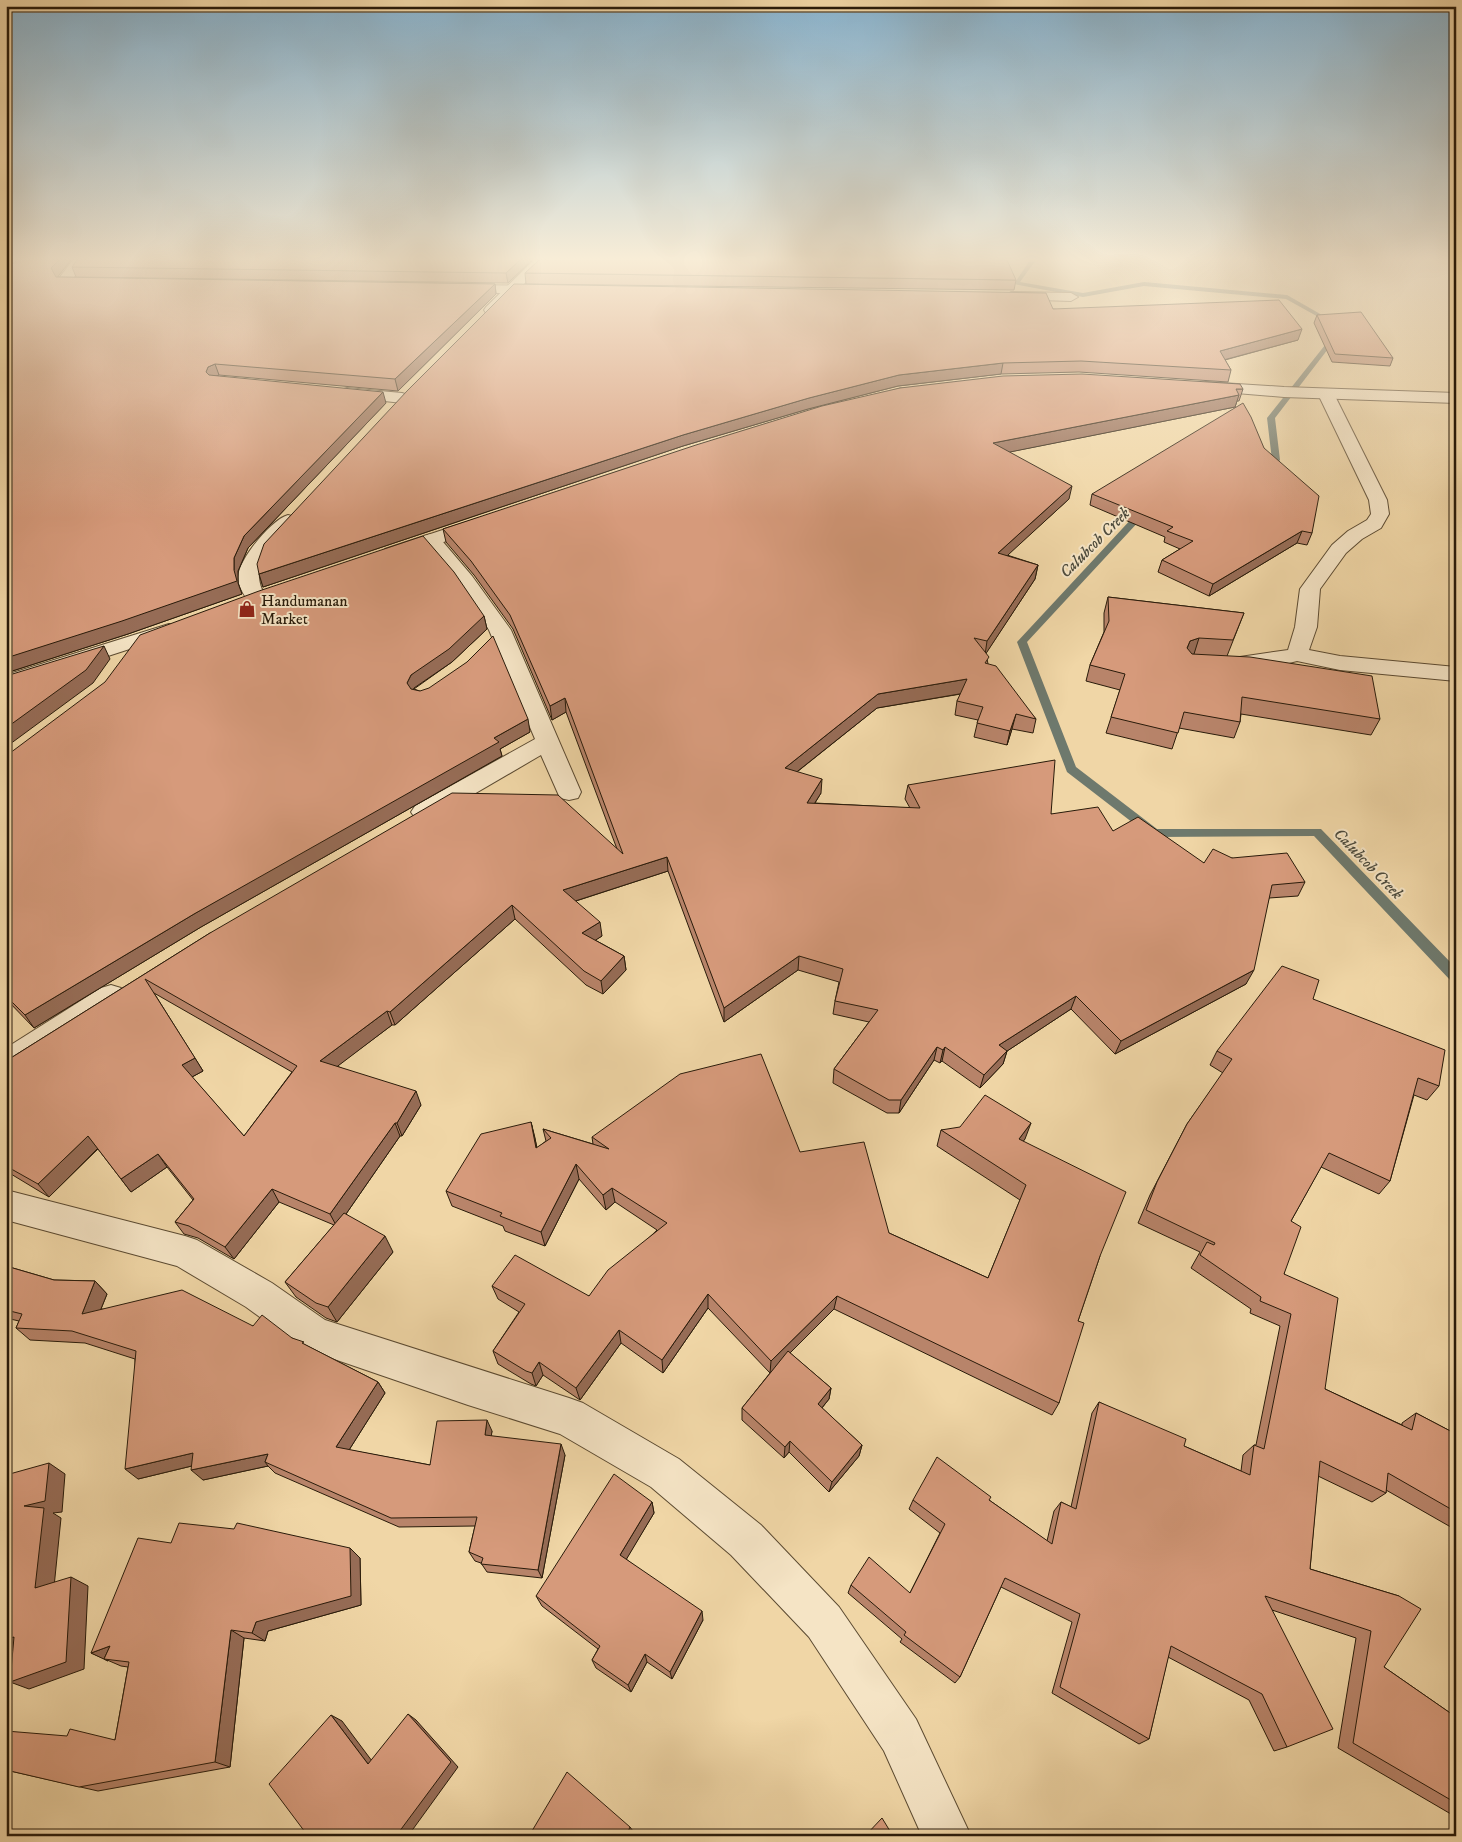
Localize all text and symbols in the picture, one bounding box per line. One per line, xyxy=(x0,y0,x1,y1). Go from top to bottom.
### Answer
water label: Calubcob Creek xyxy=(1055,503,1134,582)
place label: Handumanan Market xyxy=(261,591,348,629)
shop icon: Handumanan Market xyxy=(237,599,257,619)
water label: Calubcob Creek xyxy=(1329,824,1407,904)

